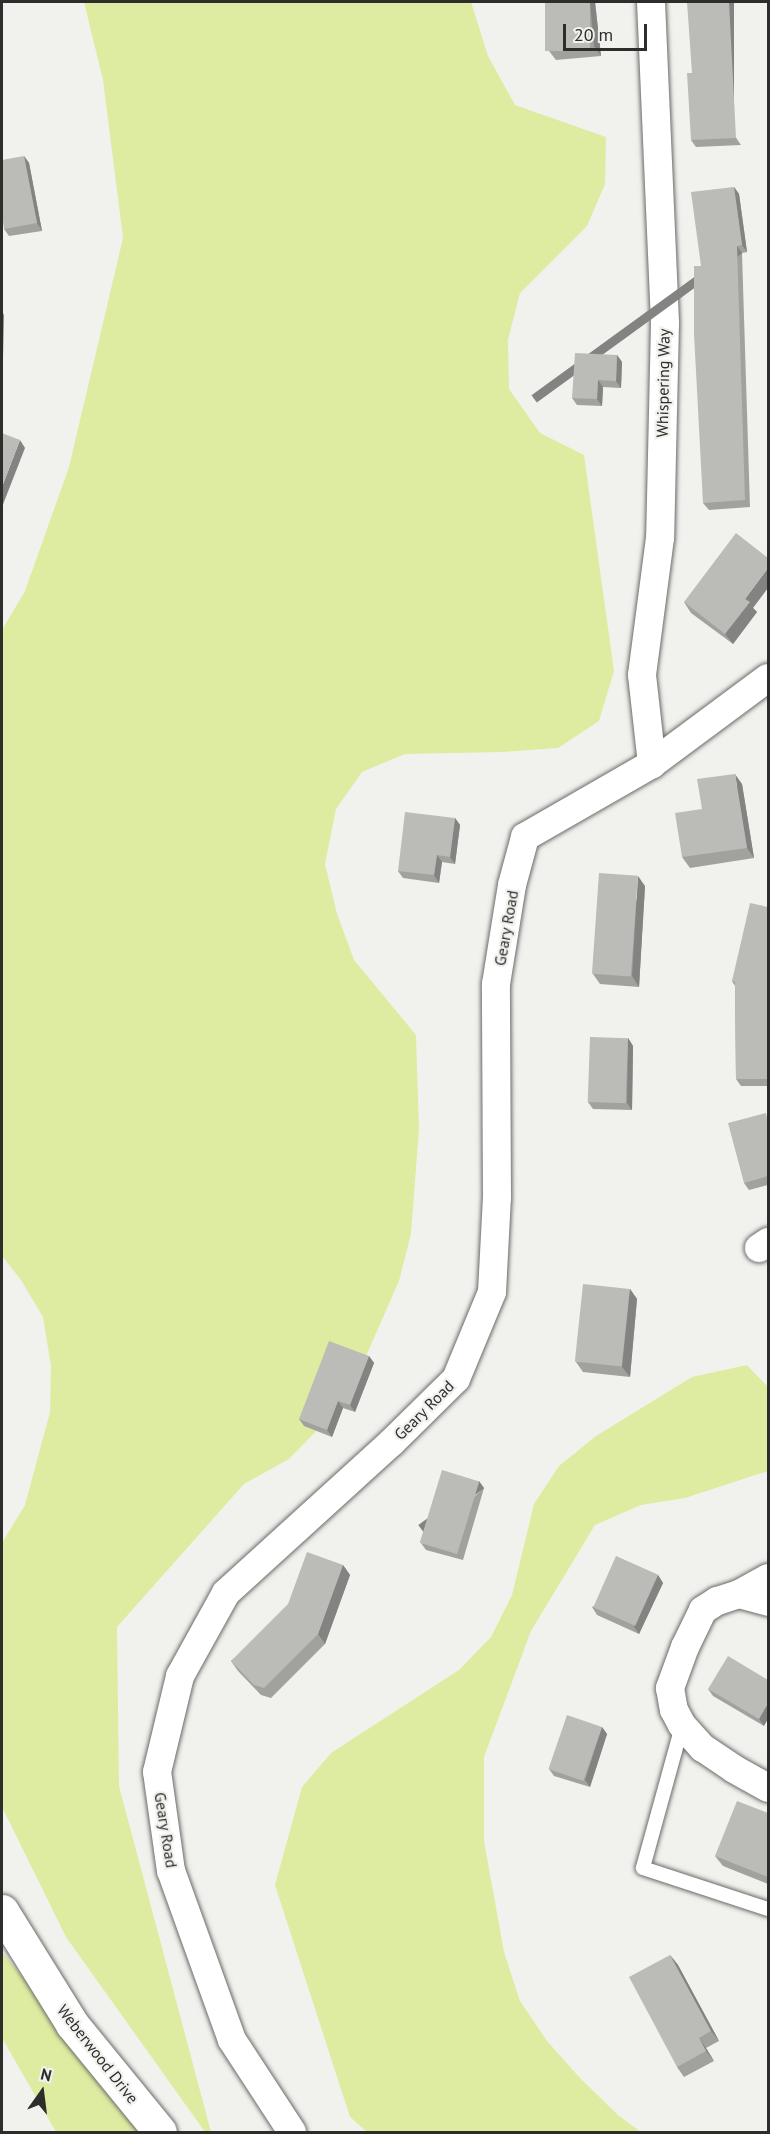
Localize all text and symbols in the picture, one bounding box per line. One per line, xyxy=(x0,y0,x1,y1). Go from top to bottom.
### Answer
scale bar xyxy=(566,12,650,50)
text: 20 m xyxy=(574,23,613,46)
street label: Whispering Way xyxy=(652,328,674,438)
street label: Geary Road xyxy=(490,888,522,968)
street label: Geary Road xyxy=(390,1376,458,1444)
street label: Geary Road xyxy=(151,1791,181,1869)
street label: Weberwood Drive xyxy=(53,2001,143,2107)
north arrow xyxy=(12,2062,72,2122)
text: N xyxy=(39,2064,54,2086)

